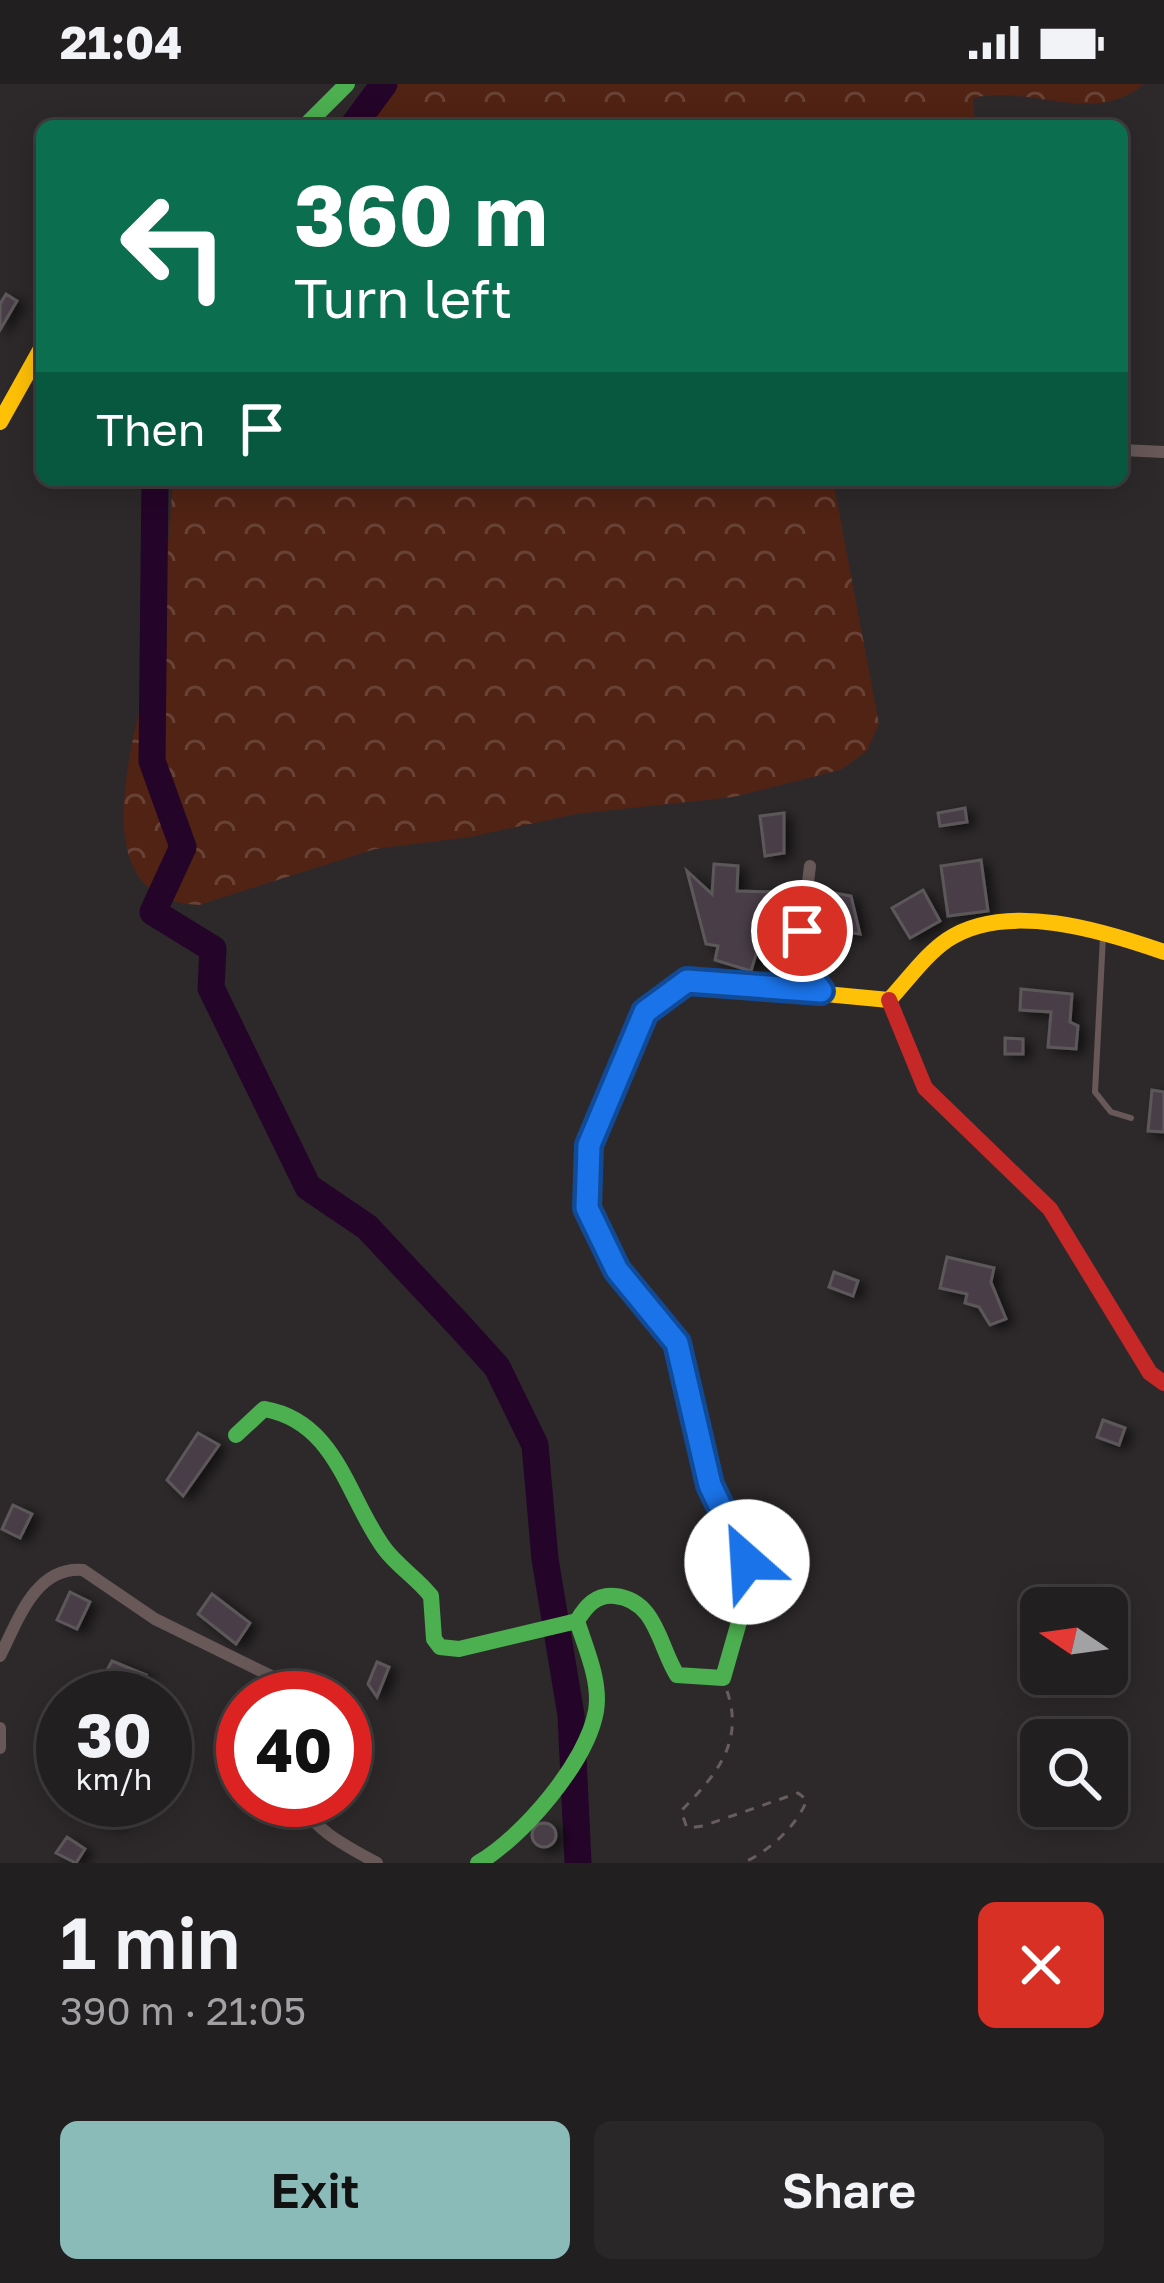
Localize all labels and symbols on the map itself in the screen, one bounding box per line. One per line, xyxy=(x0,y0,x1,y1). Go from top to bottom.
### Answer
pin xyxy=(751,880,853,982)
position arrow xyxy=(684,1499,810,1625)
north arrow xyxy=(1020,1587,1128,1695)
speed limit sign: 40 xyxy=(216,1671,372,1827)

